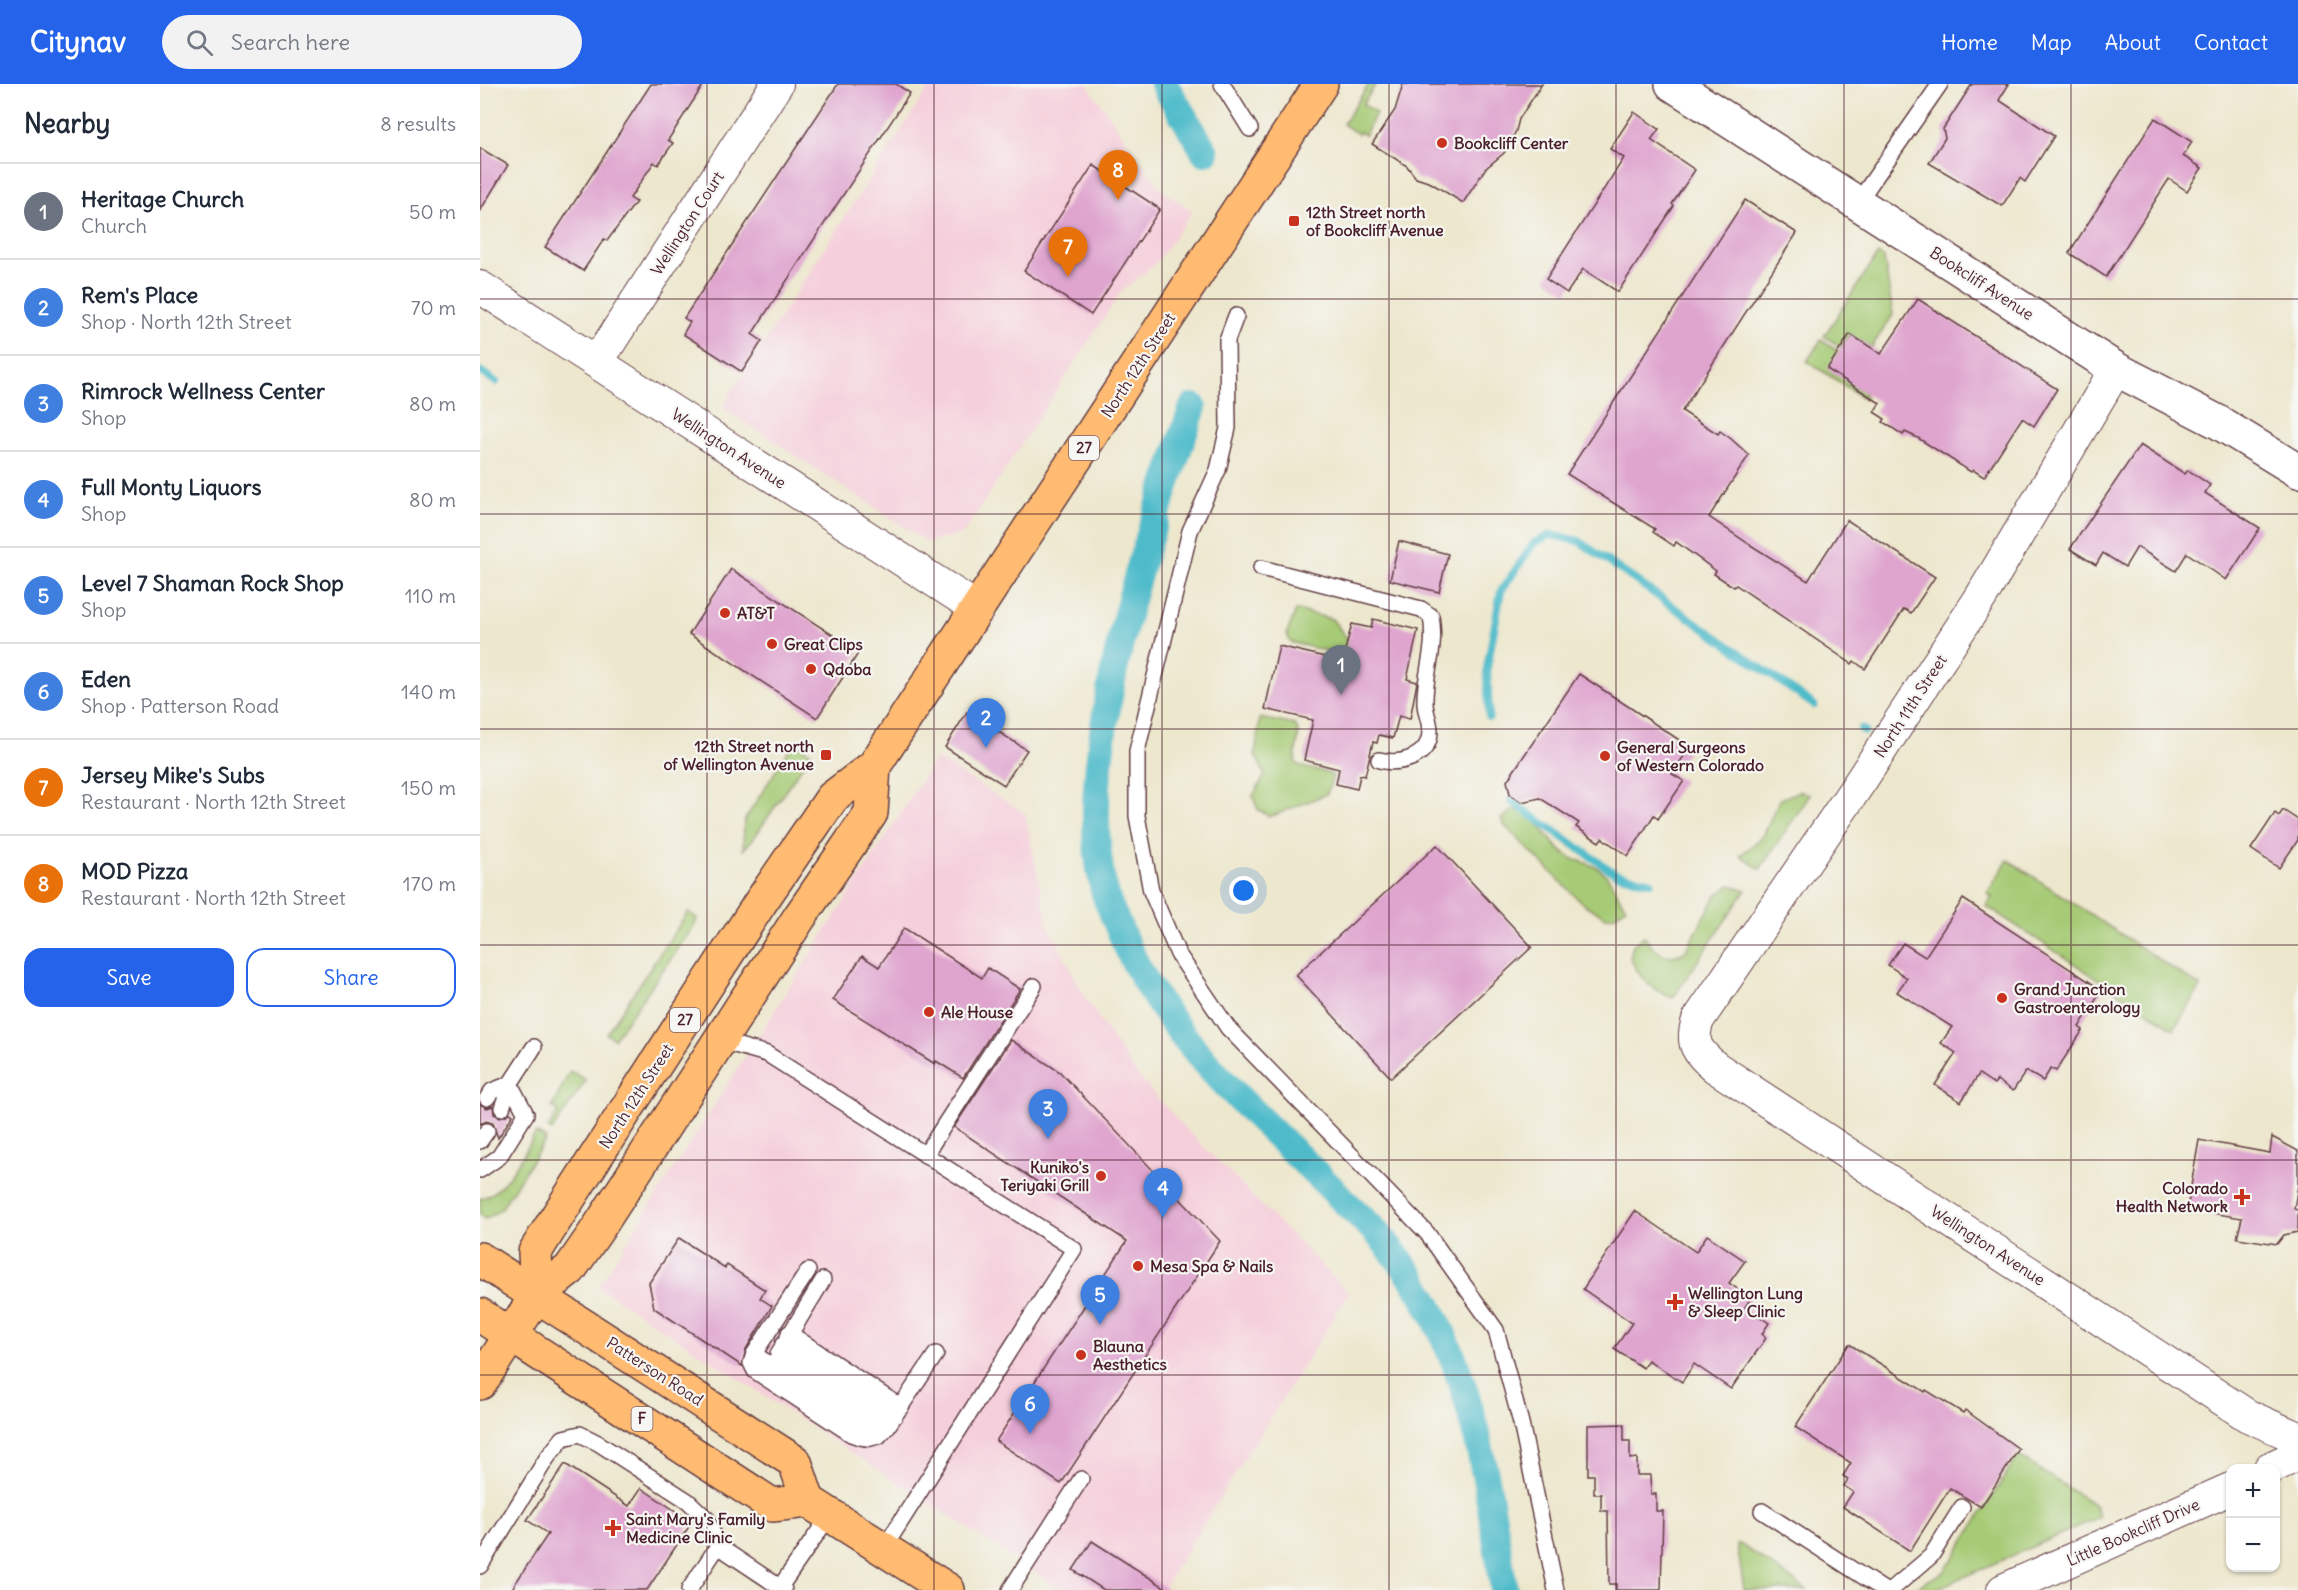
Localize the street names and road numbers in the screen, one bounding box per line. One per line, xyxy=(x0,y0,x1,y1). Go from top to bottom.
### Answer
street label: Wellington Court xyxy=(646,167,728,279)
street label: Bookcliff Avenue xyxy=(1926,242,2038,324)
street label: North 12th Street xyxy=(1097,308,1180,421)
street label: Wellington Avenue xyxy=(668,404,790,492)
road number: 27 xyxy=(1069,436,1099,460)
street label: North 11th Street xyxy=(1869,650,1951,761)
road number: 27 xyxy=(670,1008,700,1032)
street label: North 12th Street xyxy=(595,1039,678,1152)
street label: Wellington Avenue xyxy=(1927,1201,2049,1289)
street label: Patterson Road xyxy=(603,1332,707,1410)
road number: F xyxy=(632,1407,652,1431)
street label: Little Bookcliff Drive xyxy=(2064,1494,2202,1570)

